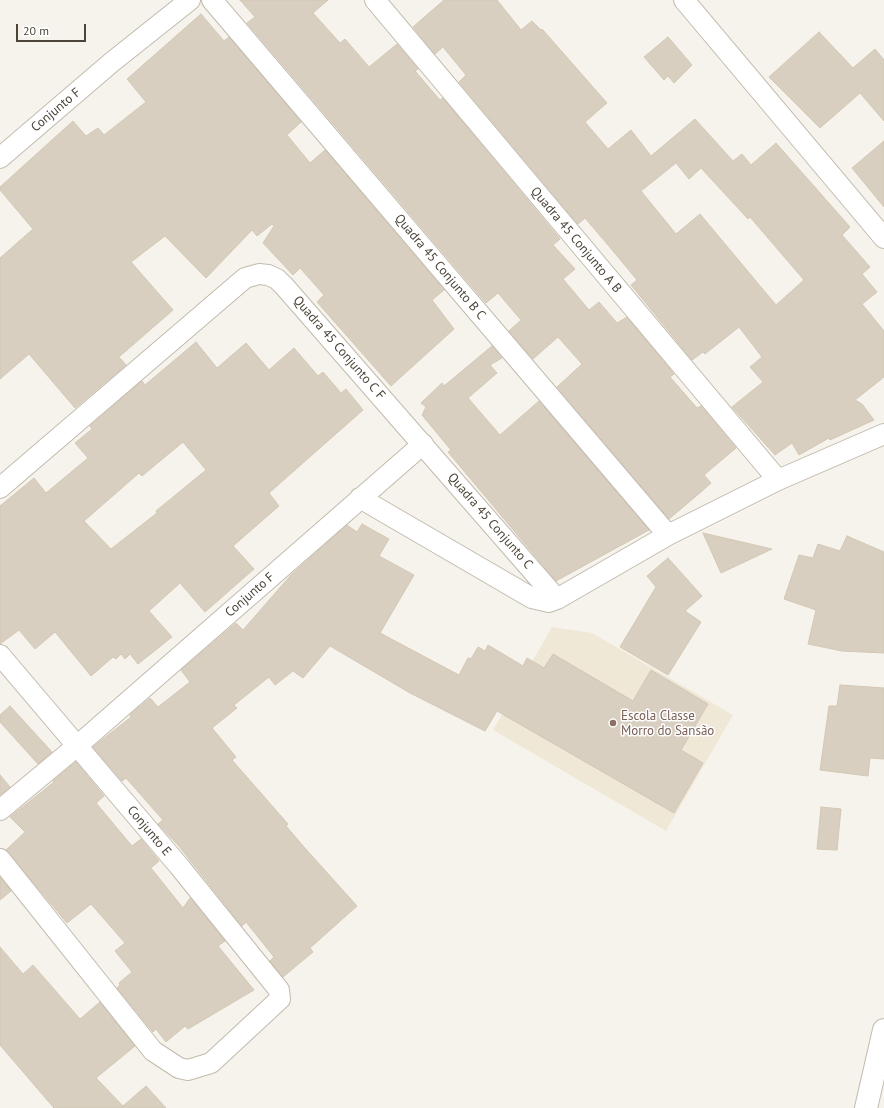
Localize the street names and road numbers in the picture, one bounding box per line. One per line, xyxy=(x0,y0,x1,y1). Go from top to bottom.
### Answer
street label: Conjunto F xyxy=(28,85,84,135)
street label: Quadra 45 Conjunto A B xyxy=(527,184,625,296)
street label: Quadra 45 Conjunto B C xyxy=(391,211,489,323)
street label: Quadra 45 Conjunto C F xyxy=(290,293,388,403)
street label: Quadra 45 Conjunto C xyxy=(444,470,536,572)
street label: Conjunto F xyxy=(222,569,278,621)
street label: Conjunto E xyxy=(124,803,174,859)

